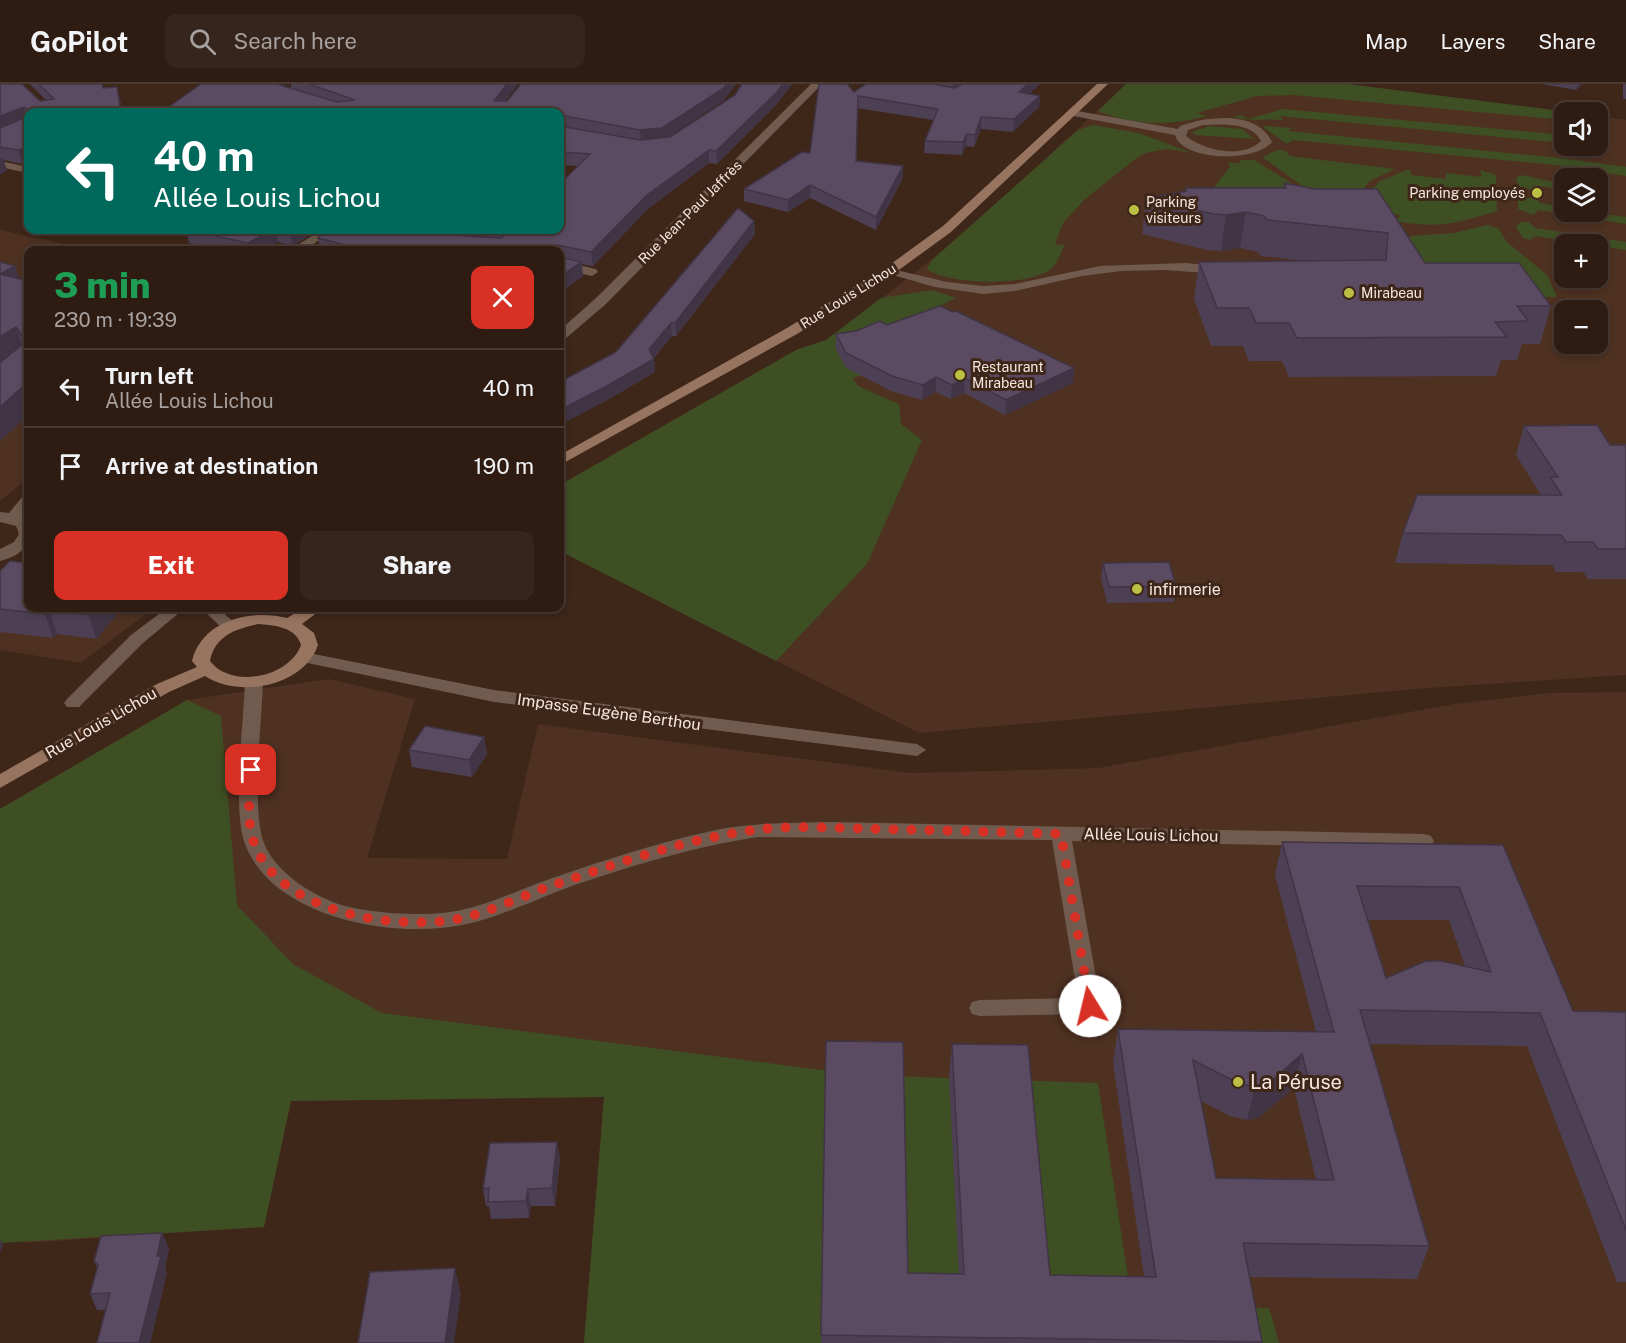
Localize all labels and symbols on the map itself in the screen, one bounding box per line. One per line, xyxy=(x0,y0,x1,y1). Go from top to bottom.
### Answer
street label: Rue Jean-Paul Jaffrès xyxy=(635,157,745,267)
place label: Parking employés xyxy=(1409,185,1525,201)
marker: Parking employés xyxy=(1530,186,1544,200)
place label: Parking visiteurs xyxy=(1146,194,1201,226)
marker: Parking visiteurs xyxy=(1127,203,1141,217)
street label: Rue Louis Lichou xyxy=(797,260,899,332)
place label: Mirabeau xyxy=(1361,285,1422,301)
marker: Mirabeau xyxy=(1342,286,1356,300)
place label: Restaurant Mirabeau xyxy=(972,359,1044,391)
marker: Restaurant Mirabeau xyxy=(953,368,967,382)
place label: infirmerie xyxy=(1149,580,1221,599)
marker: infirmerie xyxy=(1130,582,1144,596)
street label: Rue Louis Lichou xyxy=(42,683,160,763)
street label: Impasse Eugène Berthou xyxy=(516,690,702,734)
pin xyxy=(225,744,276,795)
street label: Allée Louis Lichou xyxy=(1083,824,1219,846)
position arrow xyxy=(1058,974,1122,1038)
place label: La Péruse xyxy=(1250,1070,1342,1094)
marker: La Péruse xyxy=(1231,1075,1245,1089)

